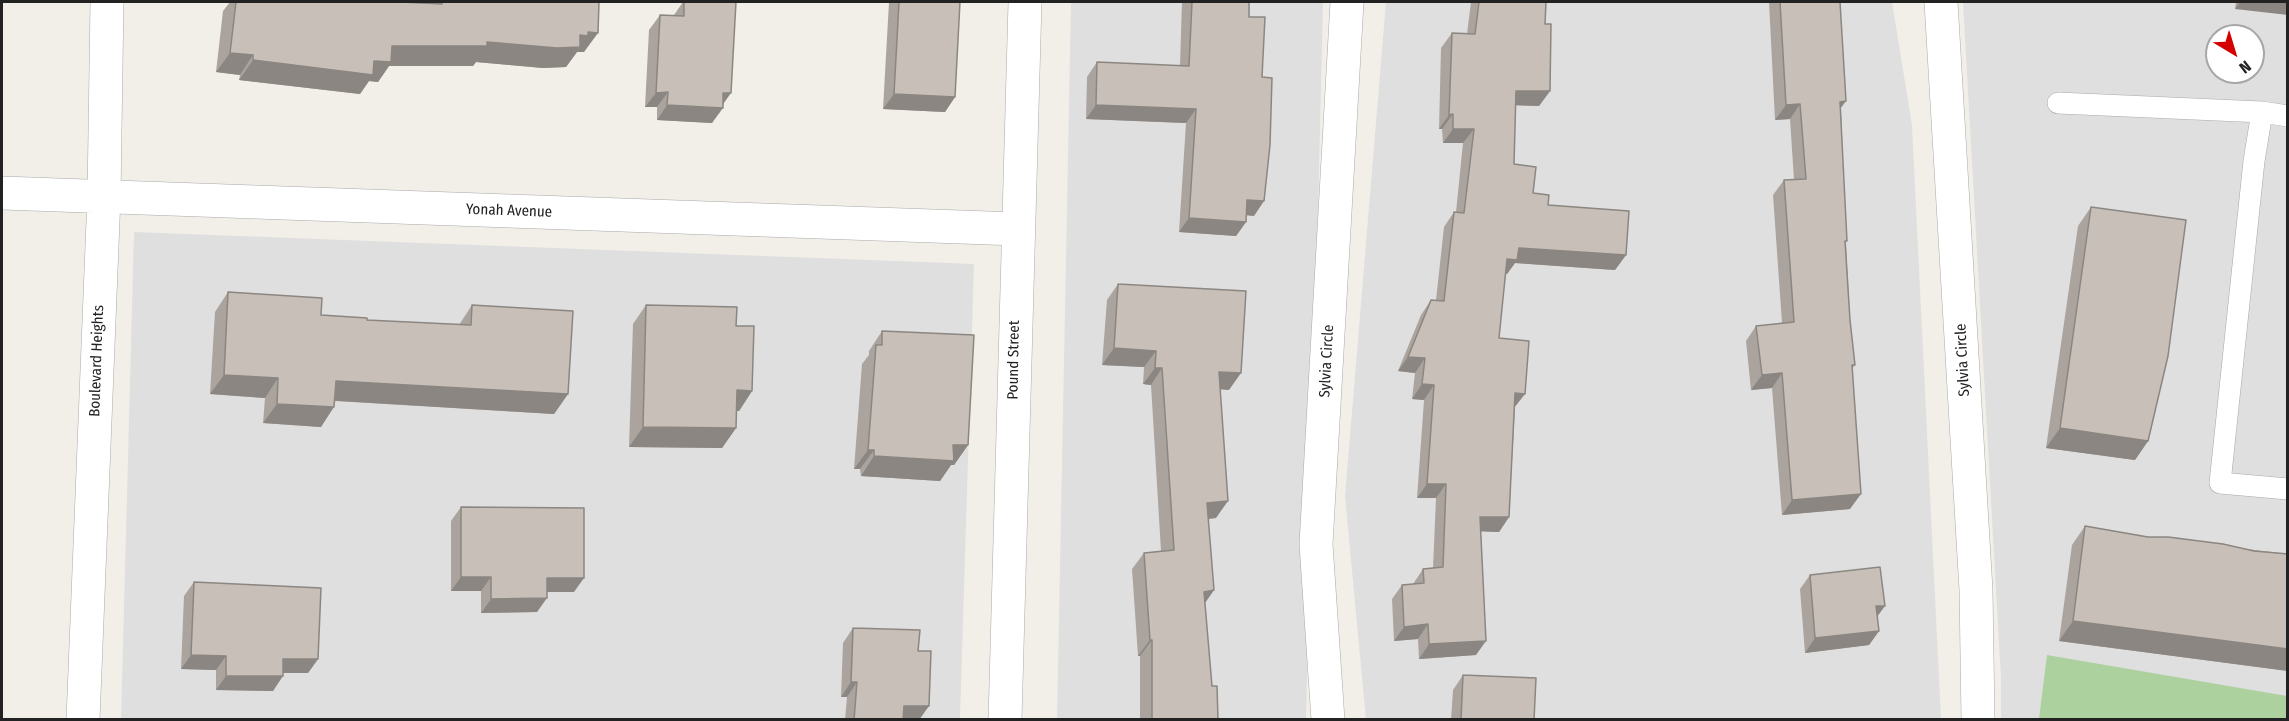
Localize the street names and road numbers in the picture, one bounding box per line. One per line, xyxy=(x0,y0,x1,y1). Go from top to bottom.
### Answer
street label: Yonah Avenue xyxy=(466,201,552,221)
street label: Boulevard Heights xyxy=(86,305,108,417)
street label: Pound Street xyxy=(1004,320,1024,400)
street label: Sylvia Circle xyxy=(1952,323,1974,397)
street label: Sylvia Circle xyxy=(1316,324,1338,398)

